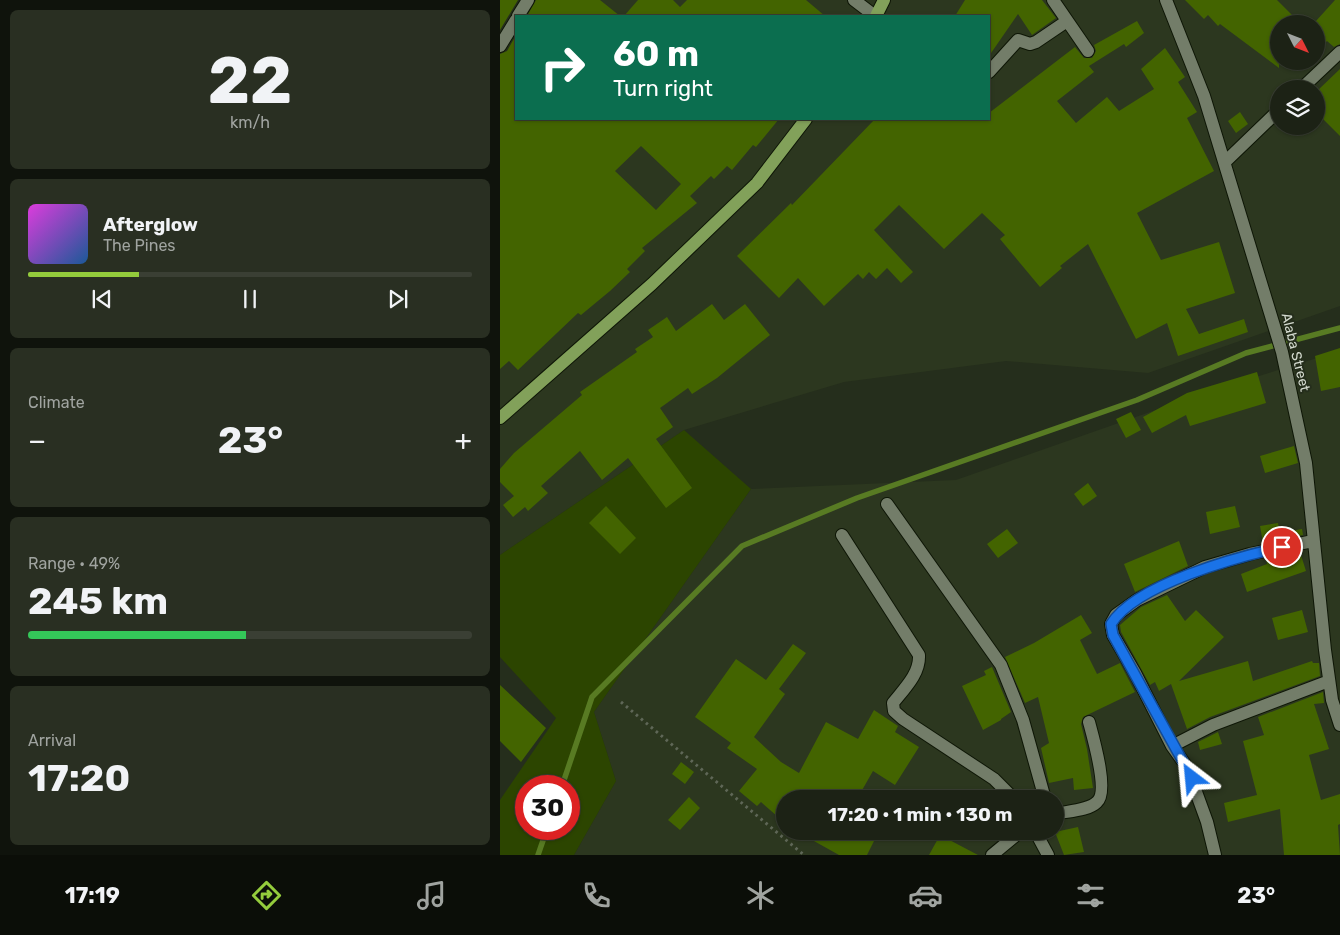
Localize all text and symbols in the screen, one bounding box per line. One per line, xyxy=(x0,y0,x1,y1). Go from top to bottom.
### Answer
north arrow xyxy=(1270,15,1325,70)
map controls xyxy=(1270,15,1325,135)
text: 60 m xyxy=(613,33,699,75)
icon: right xyxy=(530,35,595,100)
text: 22 xyxy=(208,42,292,119)
text: Turn right xyxy=(613,75,713,102)
button: layers xyxy=(1270,80,1325,135)
text: km/h xyxy=(230,113,270,132)
text: Afterglow xyxy=(103,213,198,236)
text: The Pines xyxy=(103,236,176,255)
icon: previous xyxy=(88,285,116,313)
icon: pause xyxy=(236,285,264,313)
icon: next xyxy=(384,285,412,313)
street label: Alaba Street xyxy=(1278,311,1314,394)
text: Climate xyxy=(28,393,85,412)
text: 23° xyxy=(218,417,283,463)
text: − xyxy=(28,424,46,457)
text: + xyxy=(455,424,472,457)
pin xyxy=(1261,526,1303,568)
icon: arrive xyxy=(1268,533,1296,561)
text: Range · 49% xyxy=(28,554,120,573)
text: 245 km xyxy=(28,578,168,624)
text: Arrival xyxy=(28,731,76,750)
position arrow xyxy=(1165,751,1217,803)
text: 17:20 xyxy=(28,755,130,801)
speed limit sign: 30 xyxy=(515,775,580,840)
text: 17:20 · 1 min · 130 m xyxy=(828,803,1012,826)
icon: directions xyxy=(249,878,284,913)
icon: music xyxy=(414,878,449,913)
icon: phone xyxy=(579,878,614,913)
icon: climate xyxy=(743,878,778,913)
icon: car xyxy=(908,878,943,913)
icon: filters xyxy=(1073,878,1108,913)
text: 17:19 xyxy=(65,882,120,909)
text: 23° xyxy=(1237,882,1275,909)

